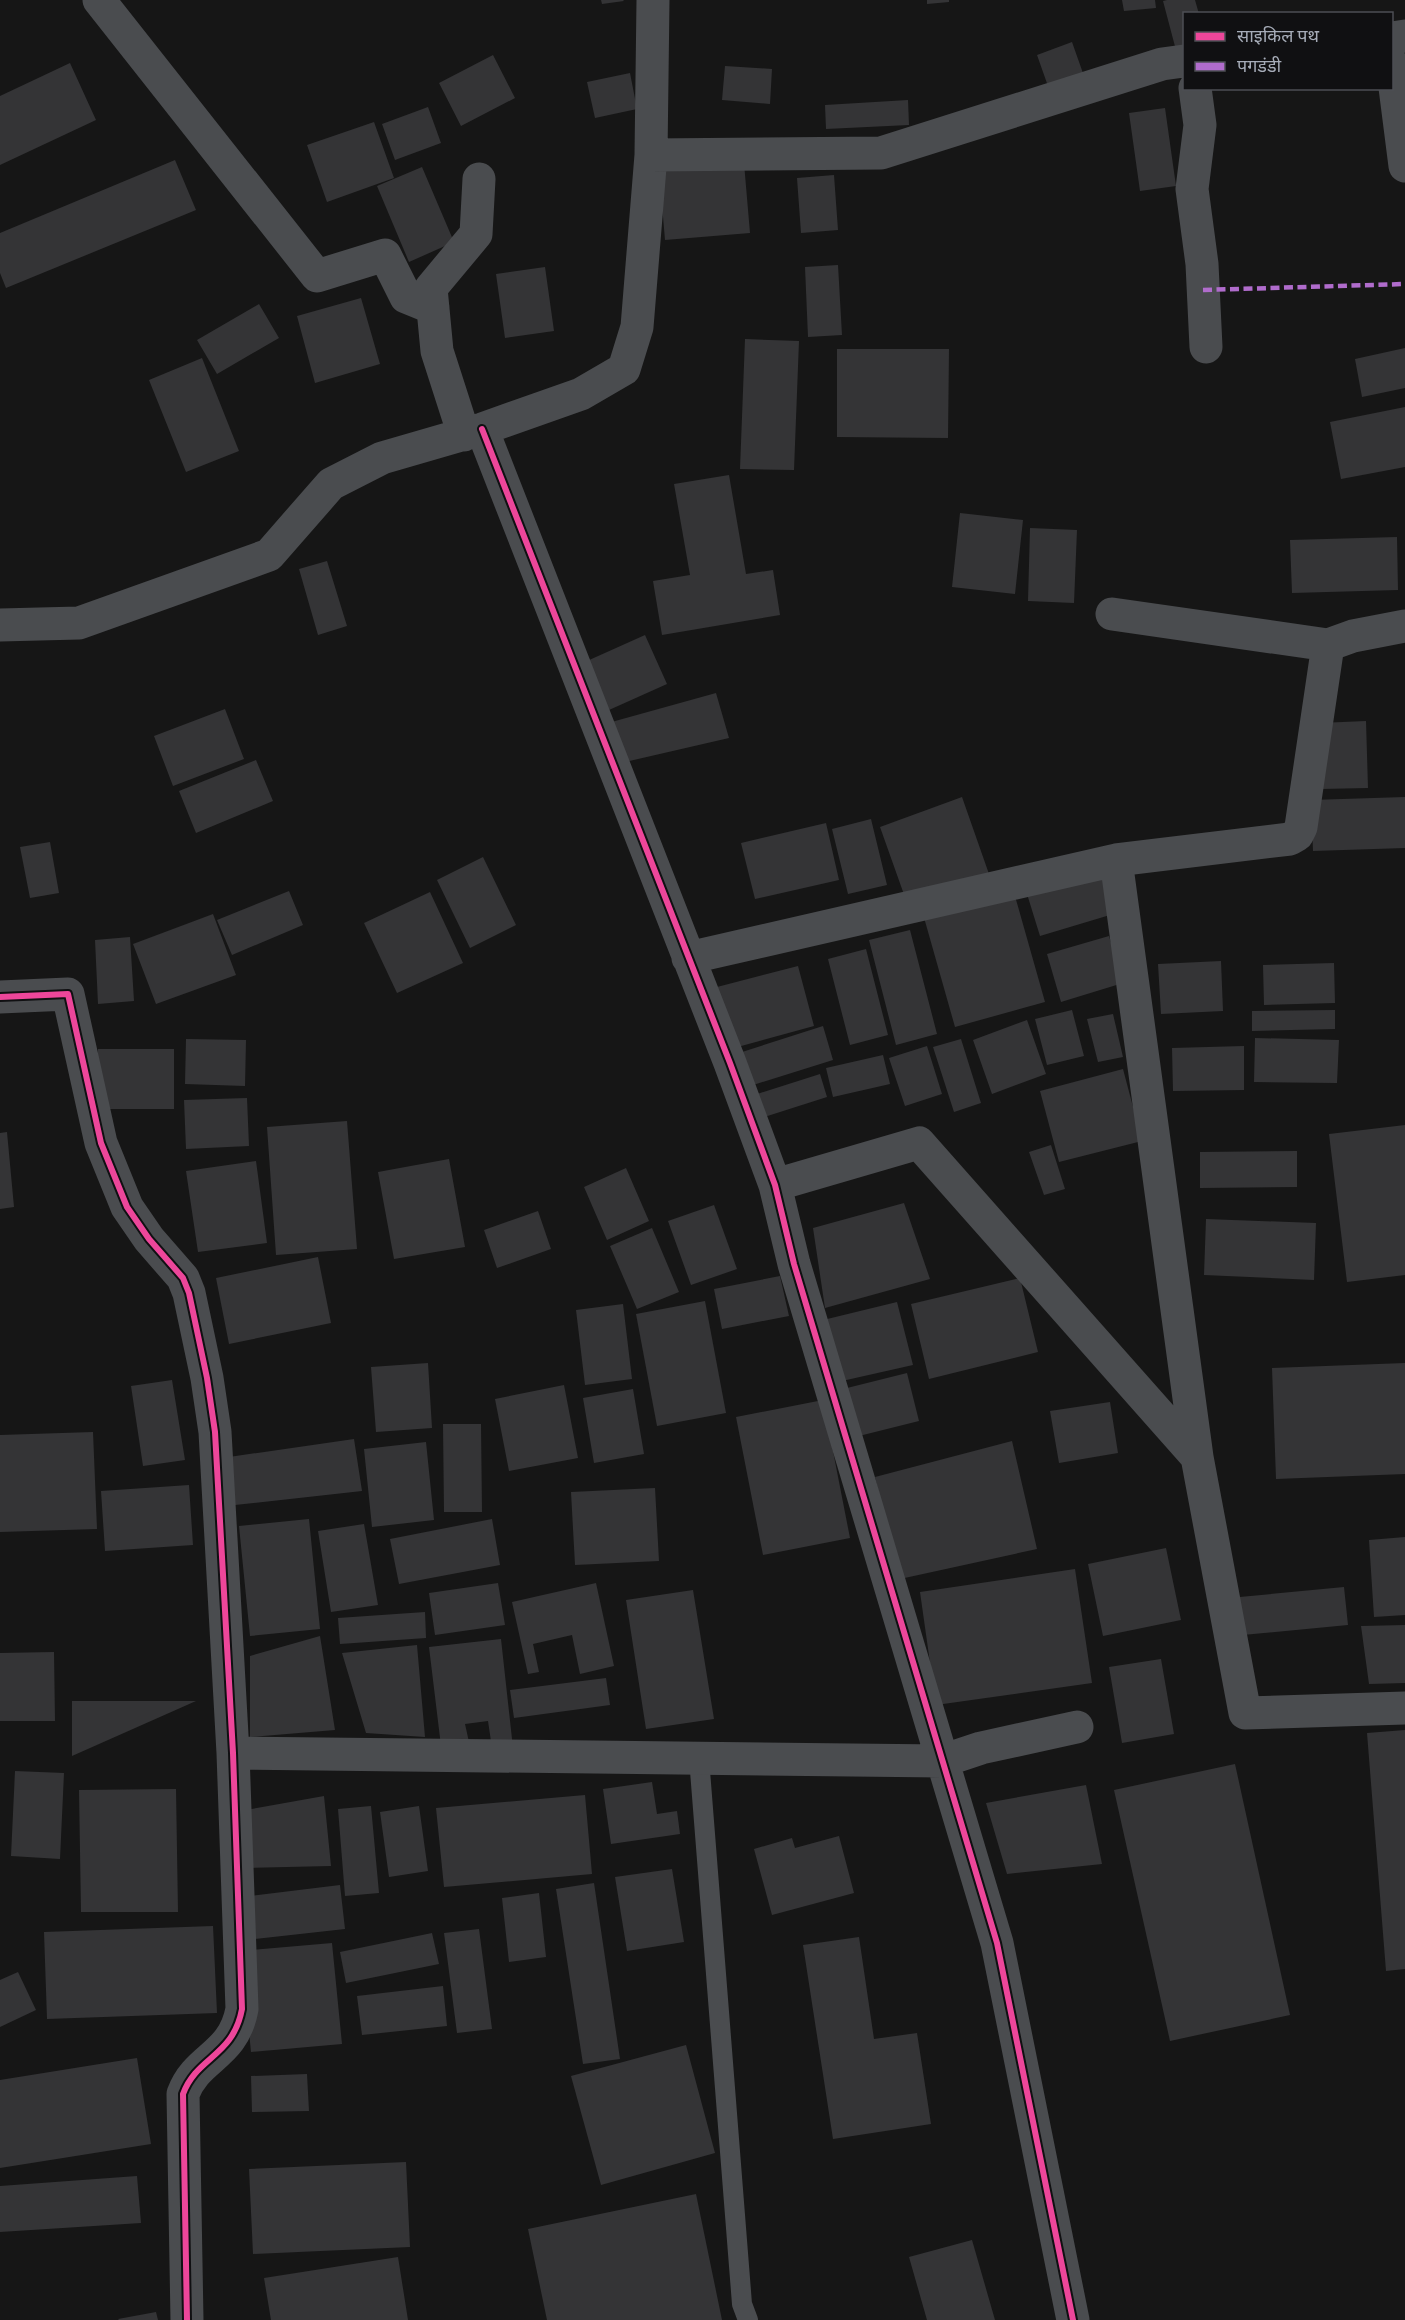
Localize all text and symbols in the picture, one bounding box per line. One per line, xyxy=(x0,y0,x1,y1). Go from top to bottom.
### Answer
legend xyxy=(1183,12,1393,90)
text: साइकिल पथ xyxy=(1237,25,1320,47)
text: पगडंडी xyxy=(1237,55,1282,77)

